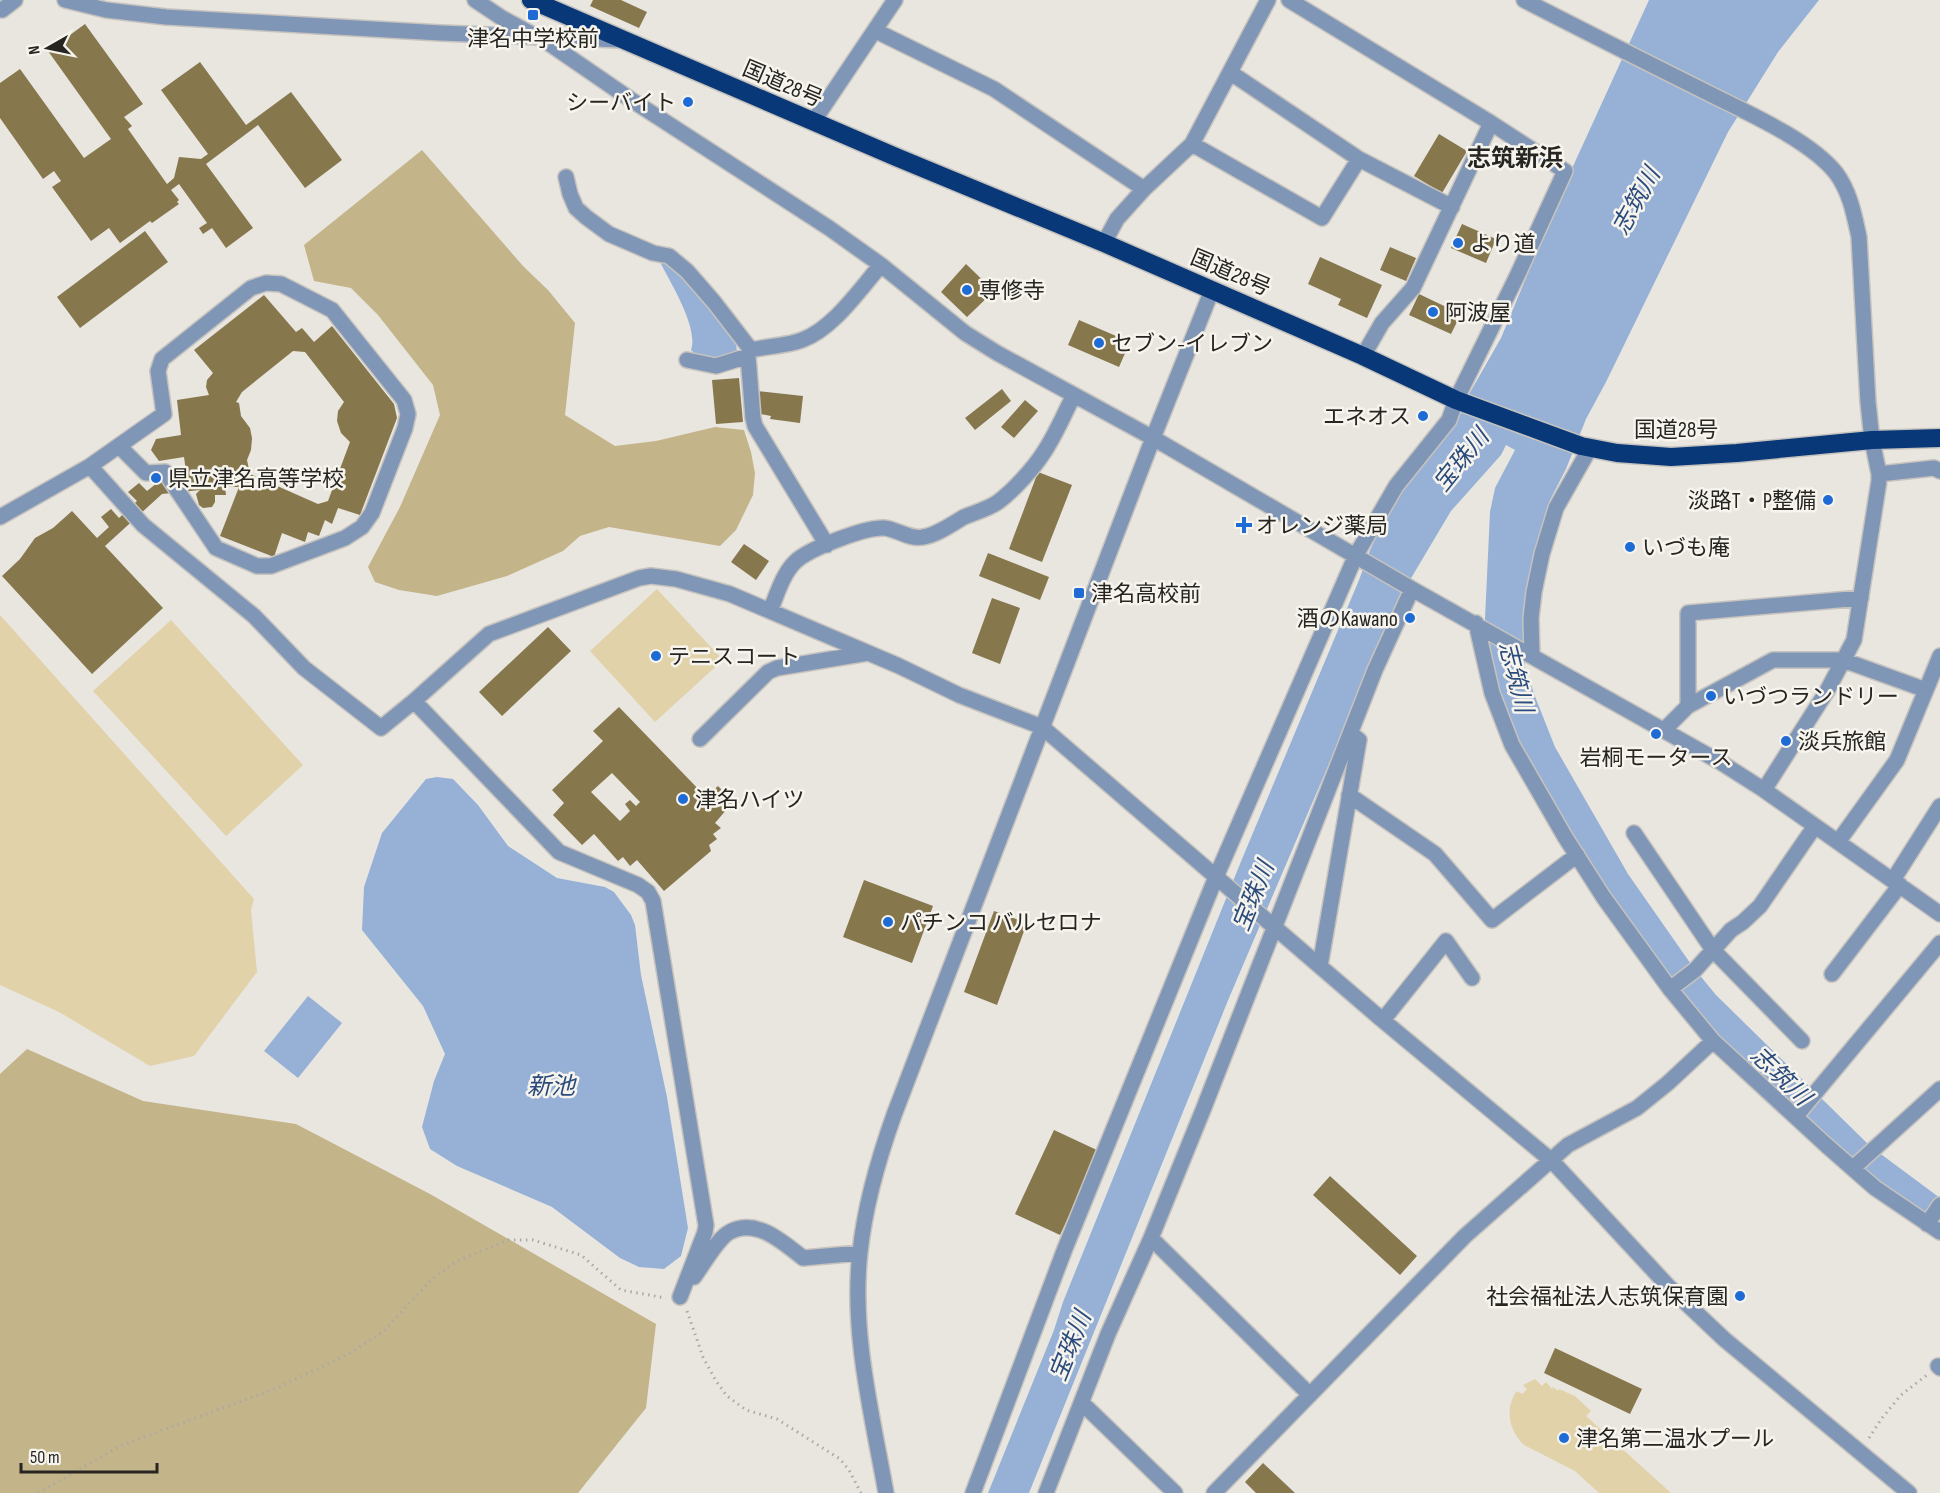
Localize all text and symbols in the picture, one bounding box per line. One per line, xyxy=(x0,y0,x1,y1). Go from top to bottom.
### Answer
marker: 津名中学校前 xyxy=(526,8,540,22)
north arrow xyxy=(18,18,78,78)
place label: 津名中学校前 xyxy=(467,26,599,53)
text: N xyxy=(25,44,45,56)
street label: 国道28号 xyxy=(738,55,827,113)
place label: シーバイト xyxy=(566,90,676,117)
marker: シーバイト xyxy=(681,95,695,109)
district label: 志筑新浜 xyxy=(1467,144,1563,173)
water label: 志筑川 xyxy=(1606,160,1668,240)
place label: より道 xyxy=(1470,231,1536,258)
marker: より道 xyxy=(1451,236,1465,250)
street label: 国道28号 xyxy=(1186,244,1275,302)
place label: 専修寺 xyxy=(979,278,1045,305)
marker: 専修寺 xyxy=(960,283,974,297)
place label: 阿波屋 xyxy=(1445,300,1511,327)
marker: 阿波屋 xyxy=(1426,305,1440,319)
place label: セブン-イレブン xyxy=(1111,331,1273,358)
marker: セブン-イレブン xyxy=(1092,336,1106,350)
place label: エネオス xyxy=(1323,404,1411,431)
marker: エネオス xyxy=(1416,409,1430,423)
street label: 国道28号 xyxy=(1634,417,1718,444)
water label: 宝珠川 xyxy=(1427,421,1497,497)
place label: 県立津名高等学校 xyxy=(168,466,344,493)
marker: 県立津名高等学校 xyxy=(149,471,163,485)
place label: 淡路T・P整備 xyxy=(1688,488,1816,515)
marker: 淡路T・P整備 xyxy=(1821,493,1835,507)
place label: オレンジ薬局 xyxy=(1256,513,1388,540)
marker: オレンジ薬局 xyxy=(1237,518,1251,532)
place label: いづも庵 xyxy=(1642,535,1730,562)
marker: いづも庵 xyxy=(1623,540,1637,554)
place label: 津名高校前 xyxy=(1091,581,1201,608)
marker: 津名高校前 xyxy=(1072,586,1086,600)
place label: 酒のKawano xyxy=(1297,606,1398,633)
marker: 酒のKawano xyxy=(1403,611,1417,625)
water label: 志筑川 xyxy=(1493,639,1539,718)
place label: テニスコート xyxy=(668,644,800,671)
marker: テニスコート xyxy=(649,649,663,663)
place label: いづつランドリー xyxy=(1723,684,1899,711)
marker: いづつランドリー xyxy=(1704,689,1718,703)
marker: 岩桐モータース xyxy=(1649,727,1663,741)
place label: 淡兵旅館 xyxy=(1798,729,1886,756)
marker: 淡兵旅館 xyxy=(1779,734,1793,748)
place label: 岩桐モータース xyxy=(1580,745,1732,772)
place label: 津名ハイツ xyxy=(695,787,805,814)
marker: 津名ハイツ xyxy=(676,792,690,806)
water label: 宝珠川 xyxy=(1227,855,1282,935)
place label: パチンコ バルセロナ xyxy=(900,910,1102,937)
marker: パチンコ バルセロナ xyxy=(881,915,895,929)
water label: 志筑川 xyxy=(1745,1041,1819,1114)
water label: 新池 xyxy=(527,1072,577,1101)
place label: 社会福祉法人志筑保育園 xyxy=(1486,1284,1728,1311)
marker: 社会福祉法人志筑保育園 xyxy=(1733,1289,1747,1303)
water label: 宝珠川 xyxy=(1044,1305,1099,1385)
place label: 津名第二温水プール xyxy=(1576,1426,1774,1453)
marker: 津名第二温水プール xyxy=(1557,1431,1571,1445)
scale bar xyxy=(21,1436,158,1474)
text: 50 m xyxy=(30,1447,60,1468)

